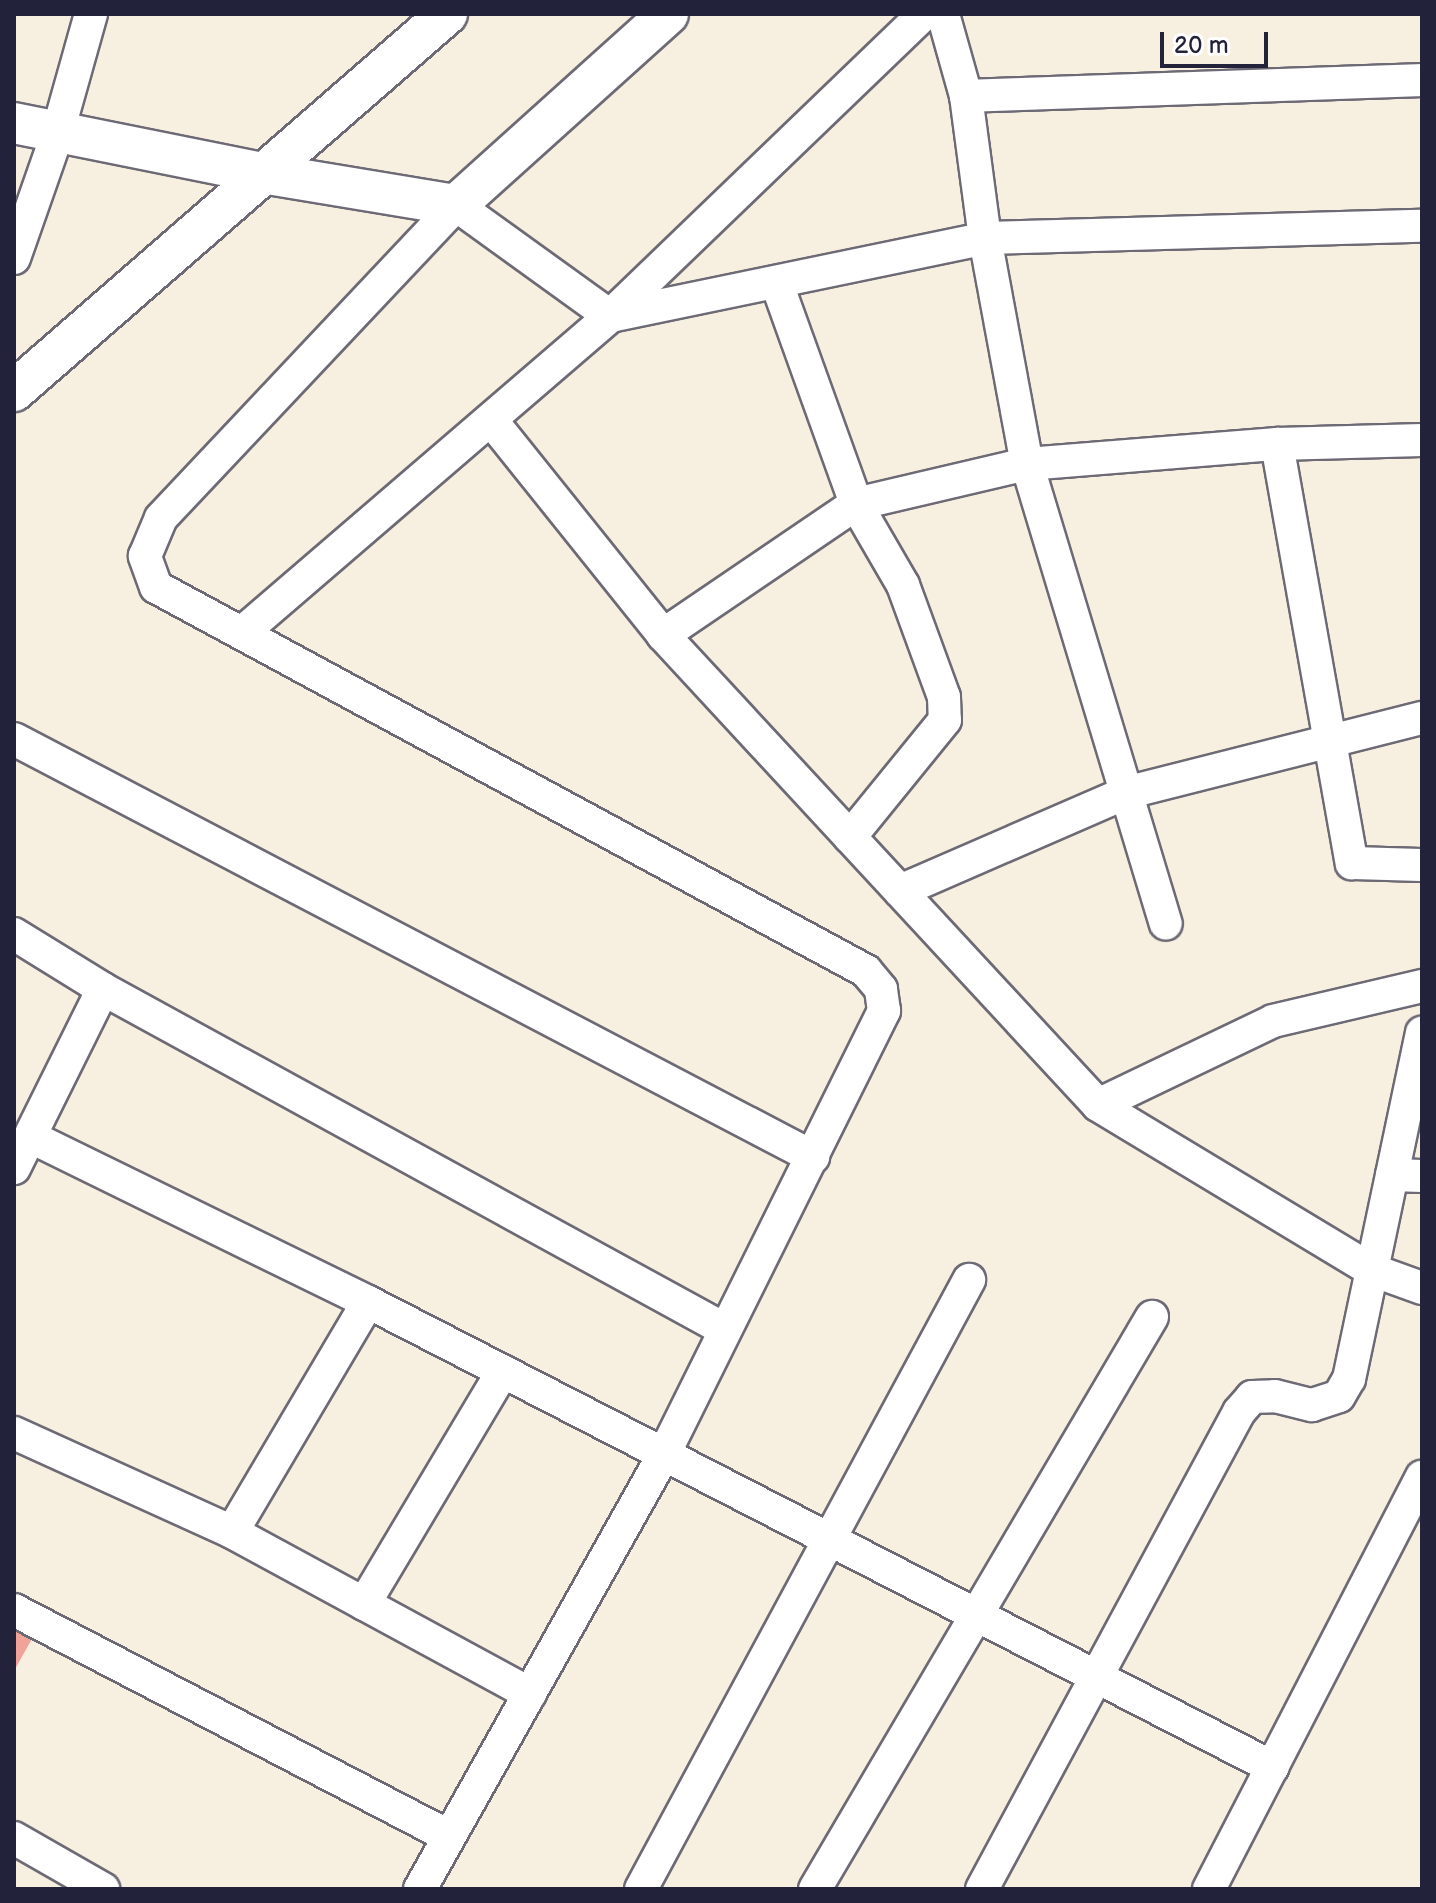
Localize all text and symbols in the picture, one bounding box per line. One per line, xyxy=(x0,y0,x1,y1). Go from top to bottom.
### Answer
scale bar xyxy=(1164,16,1272,66)
text: 20 m xyxy=(1174,31,1229,60)

